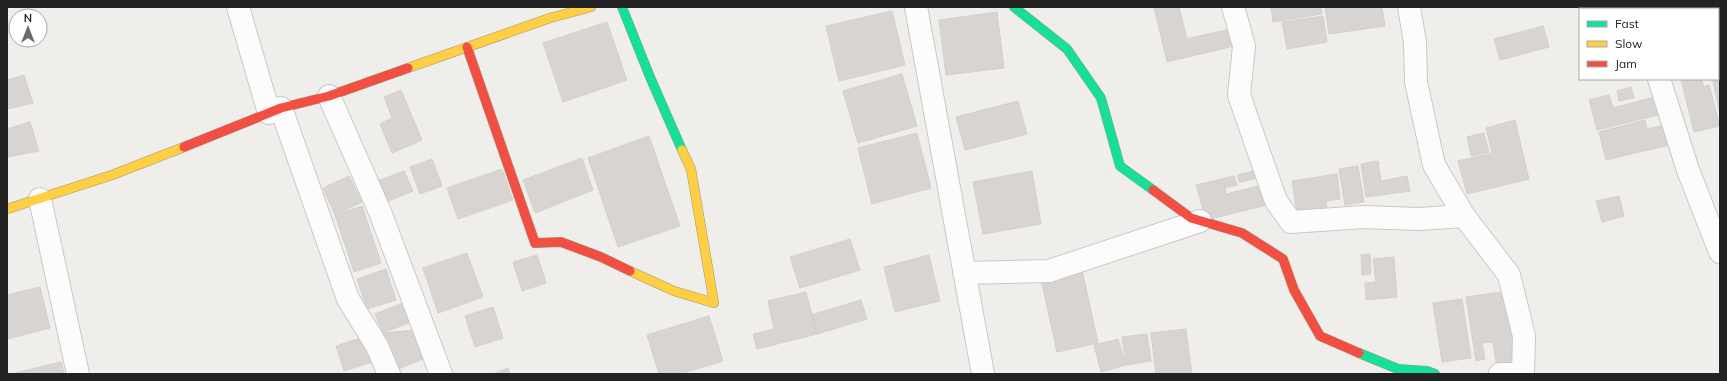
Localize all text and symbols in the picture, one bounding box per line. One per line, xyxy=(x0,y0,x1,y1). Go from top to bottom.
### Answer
north arrow xyxy=(8,8,48,48)
legend xyxy=(1579,8,1719,80)
text: N xyxy=(24,11,32,25)
text: Fast xyxy=(1615,16,1639,31)
text: Slow xyxy=(1615,36,1643,51)
text: Jam xyxy=(1615,56,1637,71)

